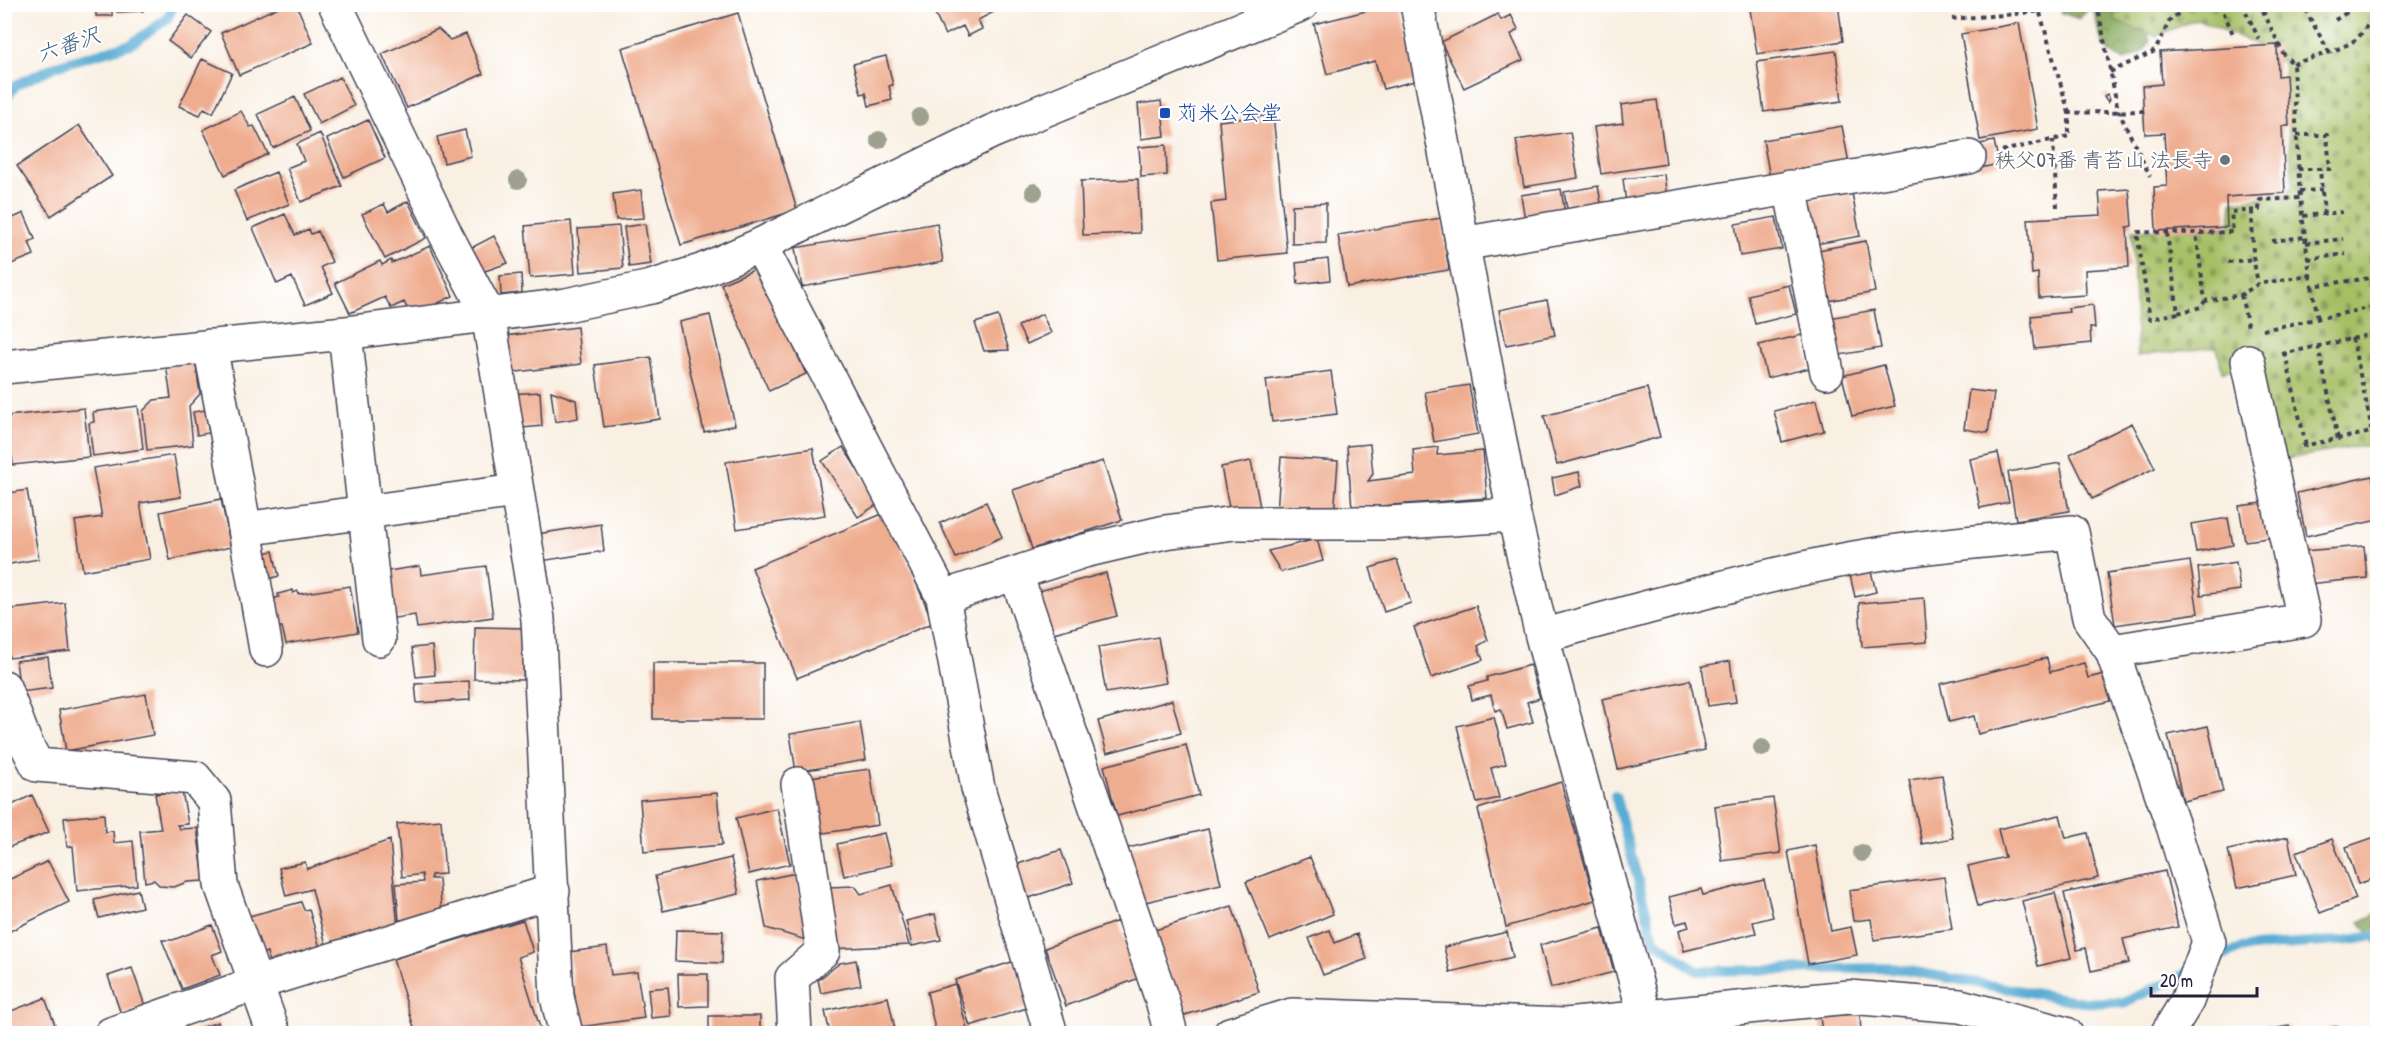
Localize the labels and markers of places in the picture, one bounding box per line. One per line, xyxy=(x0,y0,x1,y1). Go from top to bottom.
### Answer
place label: 苅米公会堂 xyxy=(1177,98,1282,127)
marker: 苅米公会堂 xyxy=(1158,106,1172,120)
place label: 秩父07番 青苔山 法長寺 xyxy=(1995,145,2213,174)
marker: 秩父07番 青苔山 法長寺 xyxy=(2218,153,2232,167)

